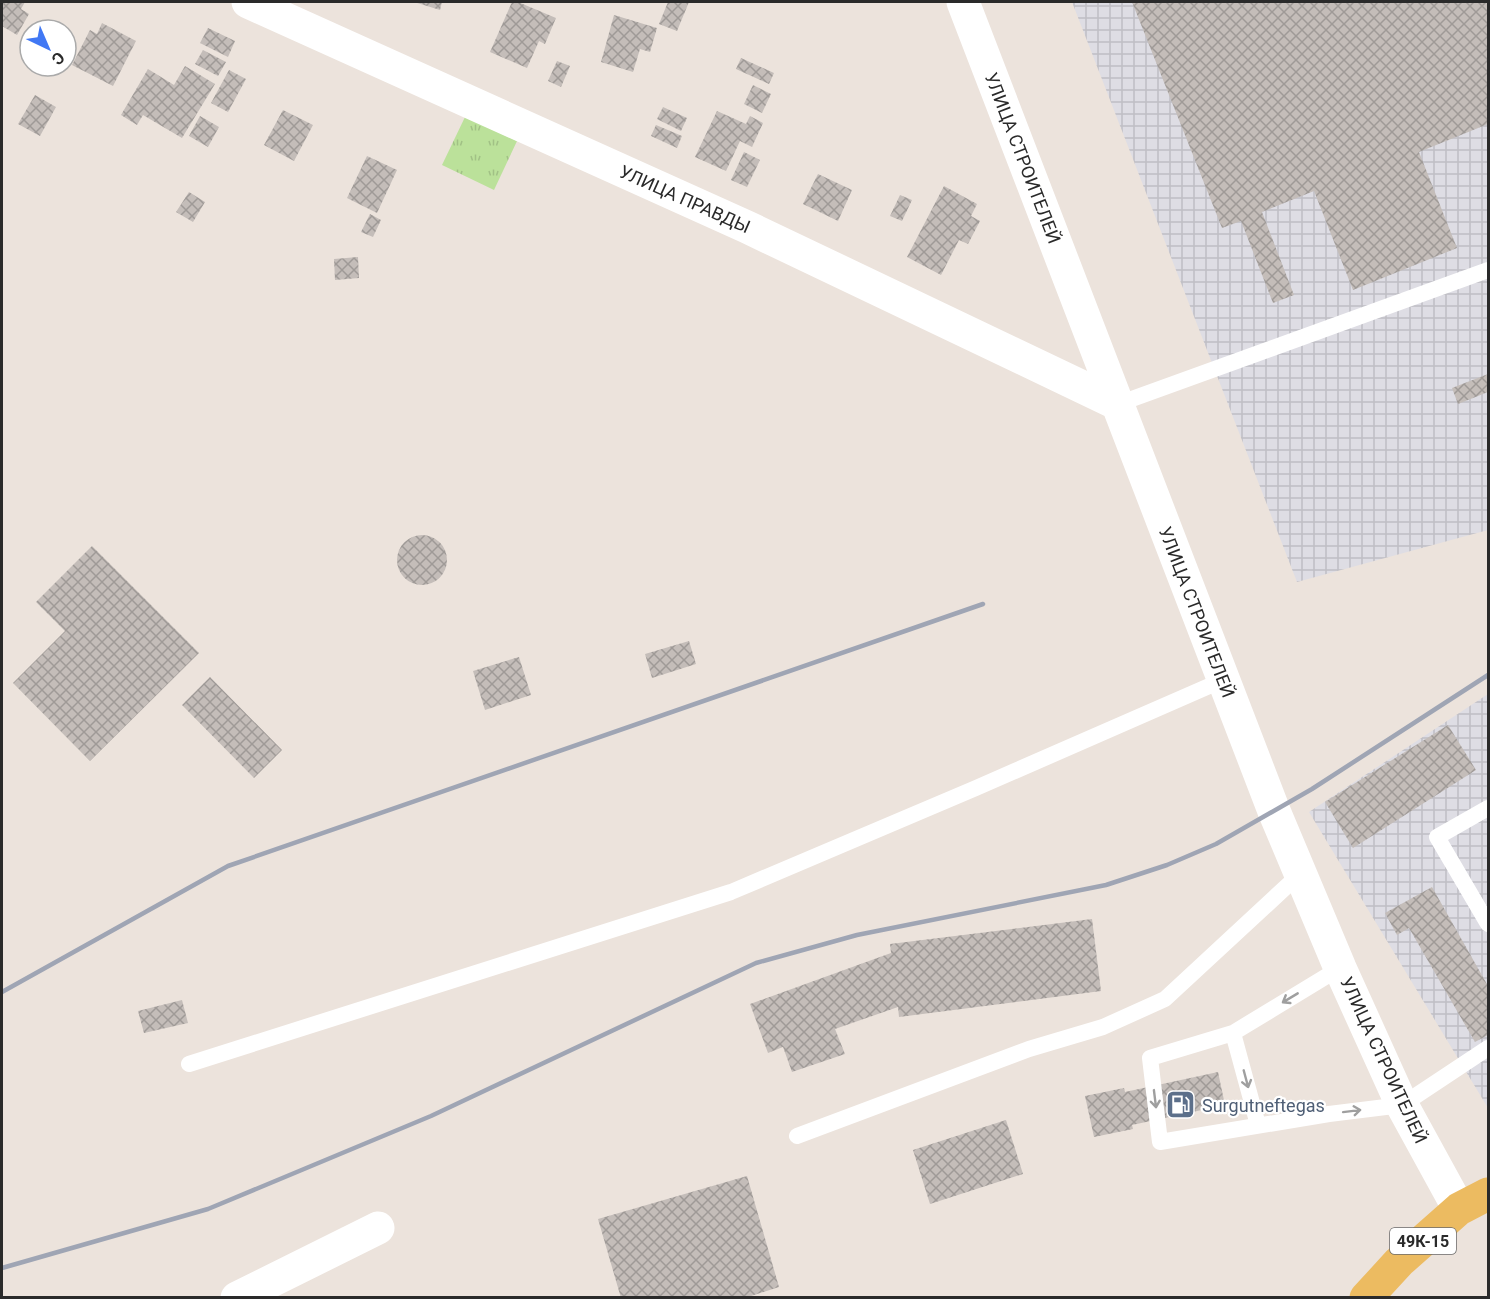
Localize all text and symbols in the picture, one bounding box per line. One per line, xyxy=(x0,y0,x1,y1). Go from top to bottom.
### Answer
north arrow xyxy=(18,18,78,78)
text: С xyxy=(48,48,68,69)
street label: УЛИЦА СТРОИТЕЛЕЙ xyxy=(981,70,1065,246)
street label: УЛИЦА ПРАВДЫ xyxy=(616,161,754,237)
street label: УЛИЦА СТРОИТЕЛЕЙ xyxy=(1155,524,1239,700)
street label: УЛИЦА СТРОИТЕЛЕЙ xyxy=(1336,973,1432,1147)
one-way arrow xyxy=(1282,993,1299,1005)
one-way arrow xyxy=(1241,1069,1252,1088)
one-way arrow xyxy=(1149,1088,1160,1108)
fuel station icon: Surgutneftegas xyxy=(1165,1089,1197,1121)
place label: Surgutneftegas xyxy=(1202,1095,1325,1116)
one-way arrow xyxy=(1341,1105,1361,1116)
road number: 49К-15 xyxy=(1390,1228,1456,1254)

